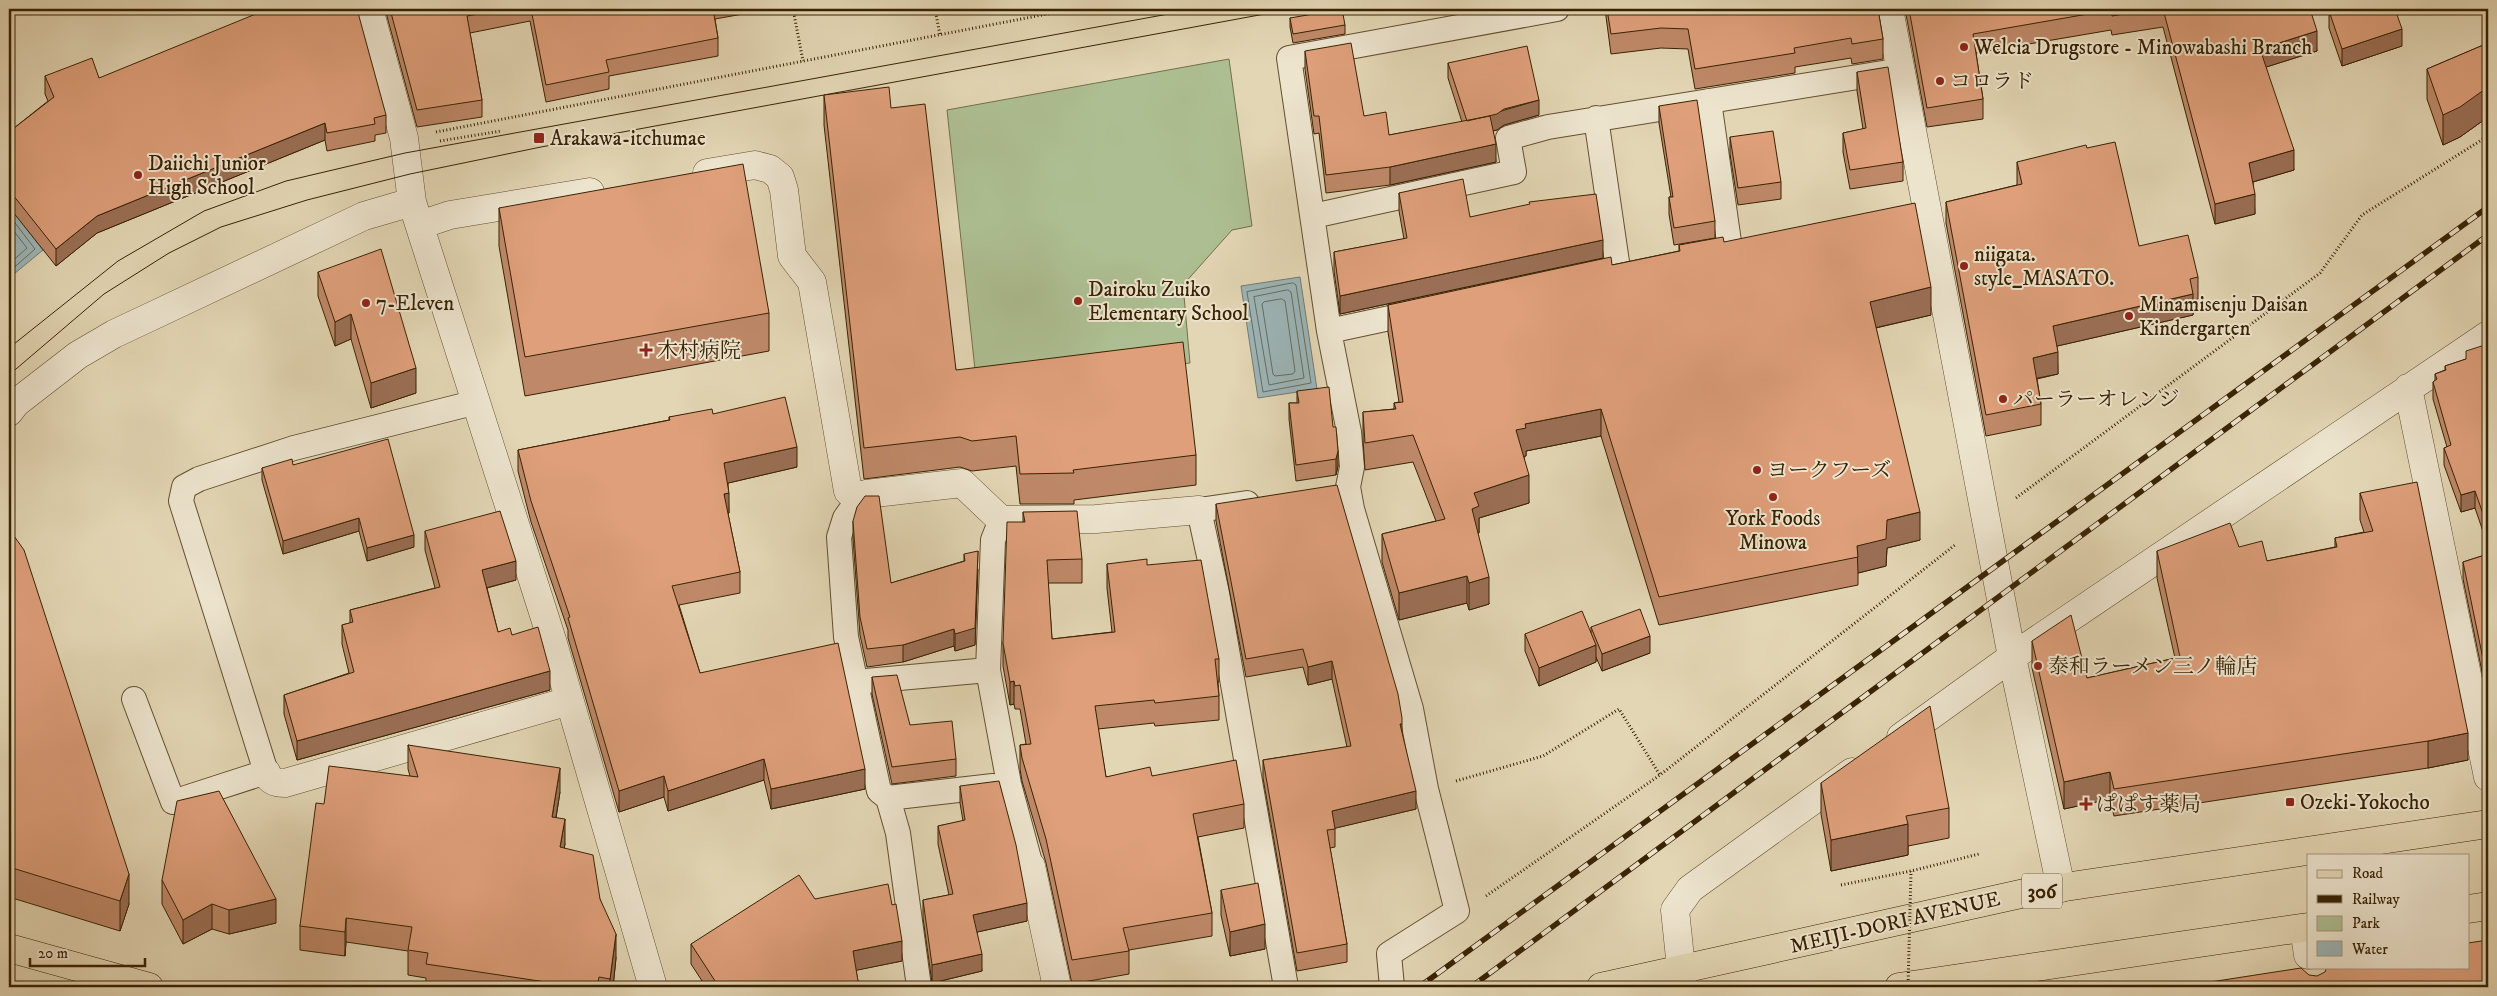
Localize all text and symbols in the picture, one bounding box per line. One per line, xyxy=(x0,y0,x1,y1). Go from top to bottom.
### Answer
place label: Welcia Drugstore - Minowabashi Branch xyxy=(1973,35,2312,61)
marker: Welcia Drugstore - Minowabashi Branch xyxy=(1958,41,1970,53)
place label: コロラド xyxy=(1950,69,2034,95)
marker: コロラド xyxy=(1934,75,1946,87)
place label: Arakawa-itchumae xyxy=(550,126,706,152)
marker: Arakawa-itchumae xyxy=(532,131,546,145)
place label: Daiichi Junior High School xyxy=(148,151,266,201)
marker: Daiichi Junior High School xyxy=(132,169,144,181)
place label: niigata. style_MASATO. xyxy=(1974,242,2114,292)
marker: niigata. style_MASATO. xyxy=(1958,260,1970,272)
place label: Dairoku Zuiko Elementary School xyxy=(1088,277,1249,327)
place label: 7-Eleven xyxy=(376,291,454,317)
place label: Minamisenju Daisan Kindergarten xyxy=(2139,292,2308,342)
marker: Dairoku Zuiko Elementary School xyxy=(1072,295,1084,307)
marker: 7-Eleven xyxy=(360,297,372,309)
marker: Minamisenju Daisan Kindergarten xyxy=(2123,310,2135,322)
place label: 木村病院 xyxy=(657,338,741,364)
marker: 木村病院 xyxy=(639,343,653,357)
place label: パーラーオレンジ xyxy=(2013,387,2180,413)
marker: パーラーオレンジ xyxy=(1997,393,2009,405)
place label: ヨークフーズ xyxy=(1767,458,1891,484)
marker: ヨークフーズ xyxy=(1751,464,1763,476)
marker: York Foods Minowa xyxy=(1767,491,1779,503)
place label: York Foods Minowa xyxy=(1726,506,1820,556)
place label: 泰和ラーメン三ノ輪店 xyxy=(2048,654,2257,680)
marker: 泰和ラーメン三ノ輪店 xyxy=(2032,660,2044,672)
place label: Ozeki-Yokocho xyxy=(2300,790,2430,816)
place label: ぱぱす薬局 xyxy=(2096,792,2201,818)
marker: Ozeki-Yokocho xyxy=(2284,796,2296,808)
marker: ぱぱす薬局 xyxy=(2080,798,2092,810)
legend xyxy=(2307,854,2470,968)
text: Road xyxy=(2352,864,2384,883)
road number: 306 xyxy=(2022,874,2062,908)
street label: MEIJI-DORI AVENUE xyxy=(1788,886,2003,960)
text: Railway xyxy=(2352,890,2400,909)
text: Park xyxy=(2352,914,2381,933)
scale bar xyxy=(30,936,145,968)
text: Water xyxy=(2351,940,2388,959)
text: 20 m xyxy=(38,944,68,963)

